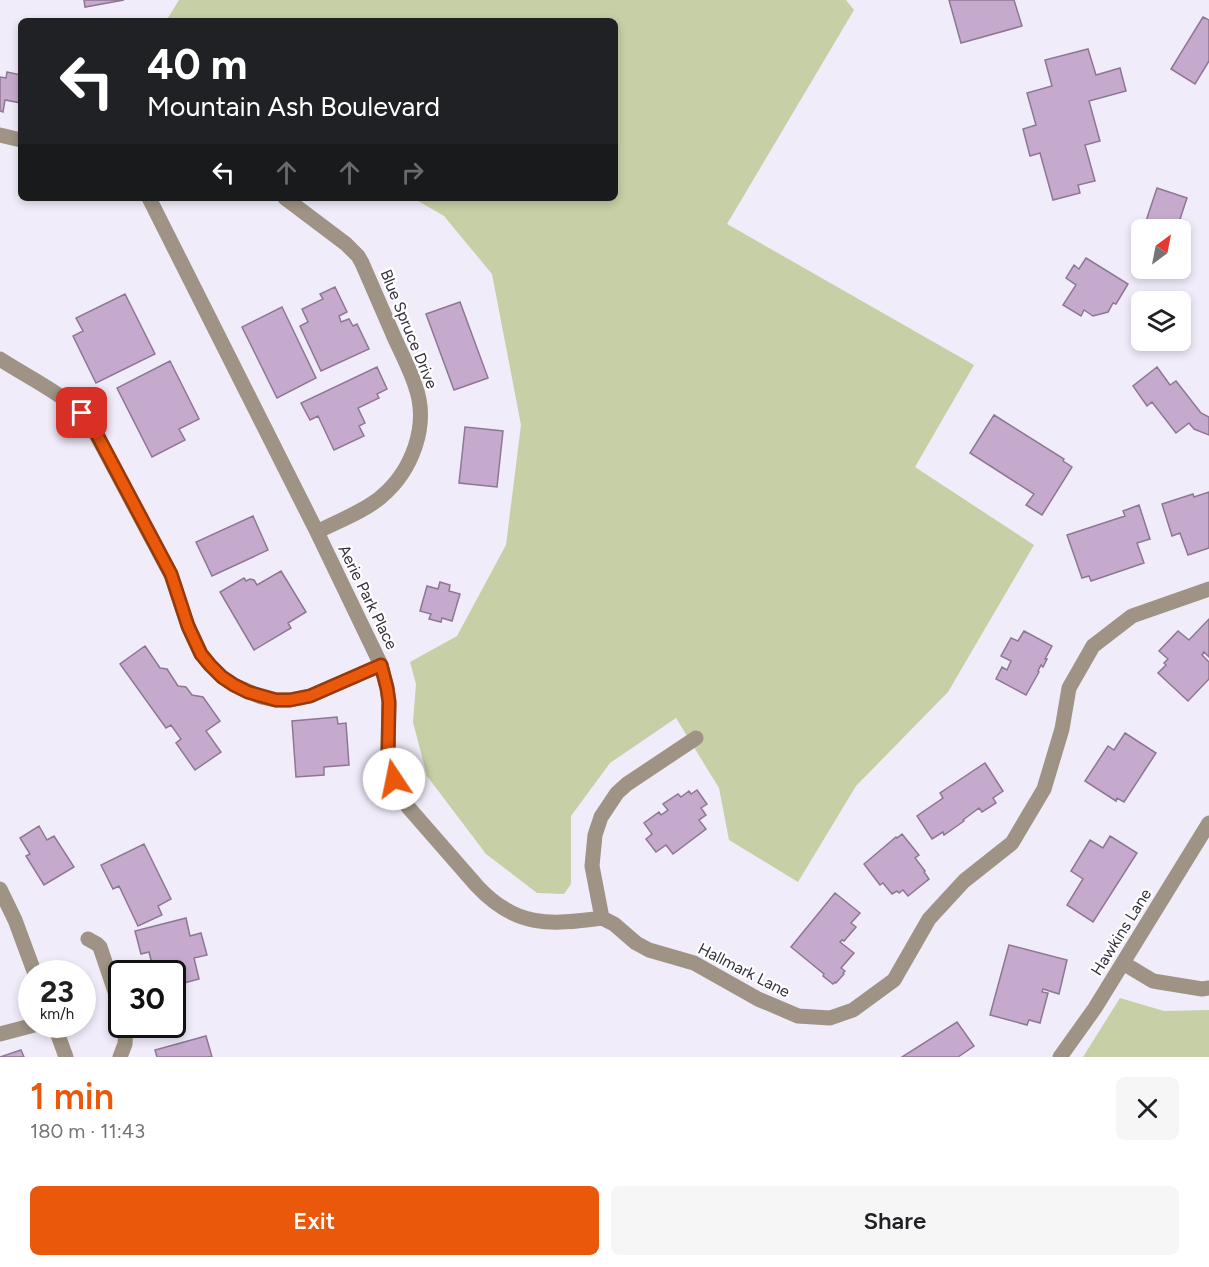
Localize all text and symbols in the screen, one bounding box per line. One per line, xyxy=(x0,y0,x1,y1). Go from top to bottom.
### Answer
text: 40 m xyxy=(147,39,247,90)
icon: left xyxy=(48,42,126,120)
text: Mountain Ash Boulevard xyxy=(147,90,440,123)
icon: left xyxy=(207,156,240,189)
icon: ahead xyxy=(270,156,303,189)
icon: ahead xyxy=(333,156,366,189)
icon: right xyxy=(396,156,429,189)
north arrow xyxy=(1131,219,1191,279)
map controls xyxy=(1131,219,1191,351)
street label: Blue Spruce Drive xyxy=(376,267,442,392)
button: layers xyxy=(1131,291,1191,351)
pin xyxy=(56,387,107,438)
icon: arrive xyxy=(65,396,98,429)
street label: Aerie Park Place xyxy=(334,542,402,653)
position arrow xyxy=(362,747,426,811)
street label: Hawkins Lane xyxy=(1087,885,1155,979)
street label: Hallmark Lane xyxy=(695,939,793,1001)
speed limit sign: 30 xyxy=(108,960,186,1038)
text: 23 xyxy=(40,973,74,1010)
text: km/h xyxy=(40,1005,74,1023)
text: 1 min xyxy=(30,1075,114,1118)
button: close xyxy=(1116,1077,1179,1140)
text: 180 m · 11:43 xyxy=(30,1119,145,1143)
button: Exit xyxy=(30,1186,599,1255)
button: Share xyxy=(611,1186,1179,1255)

